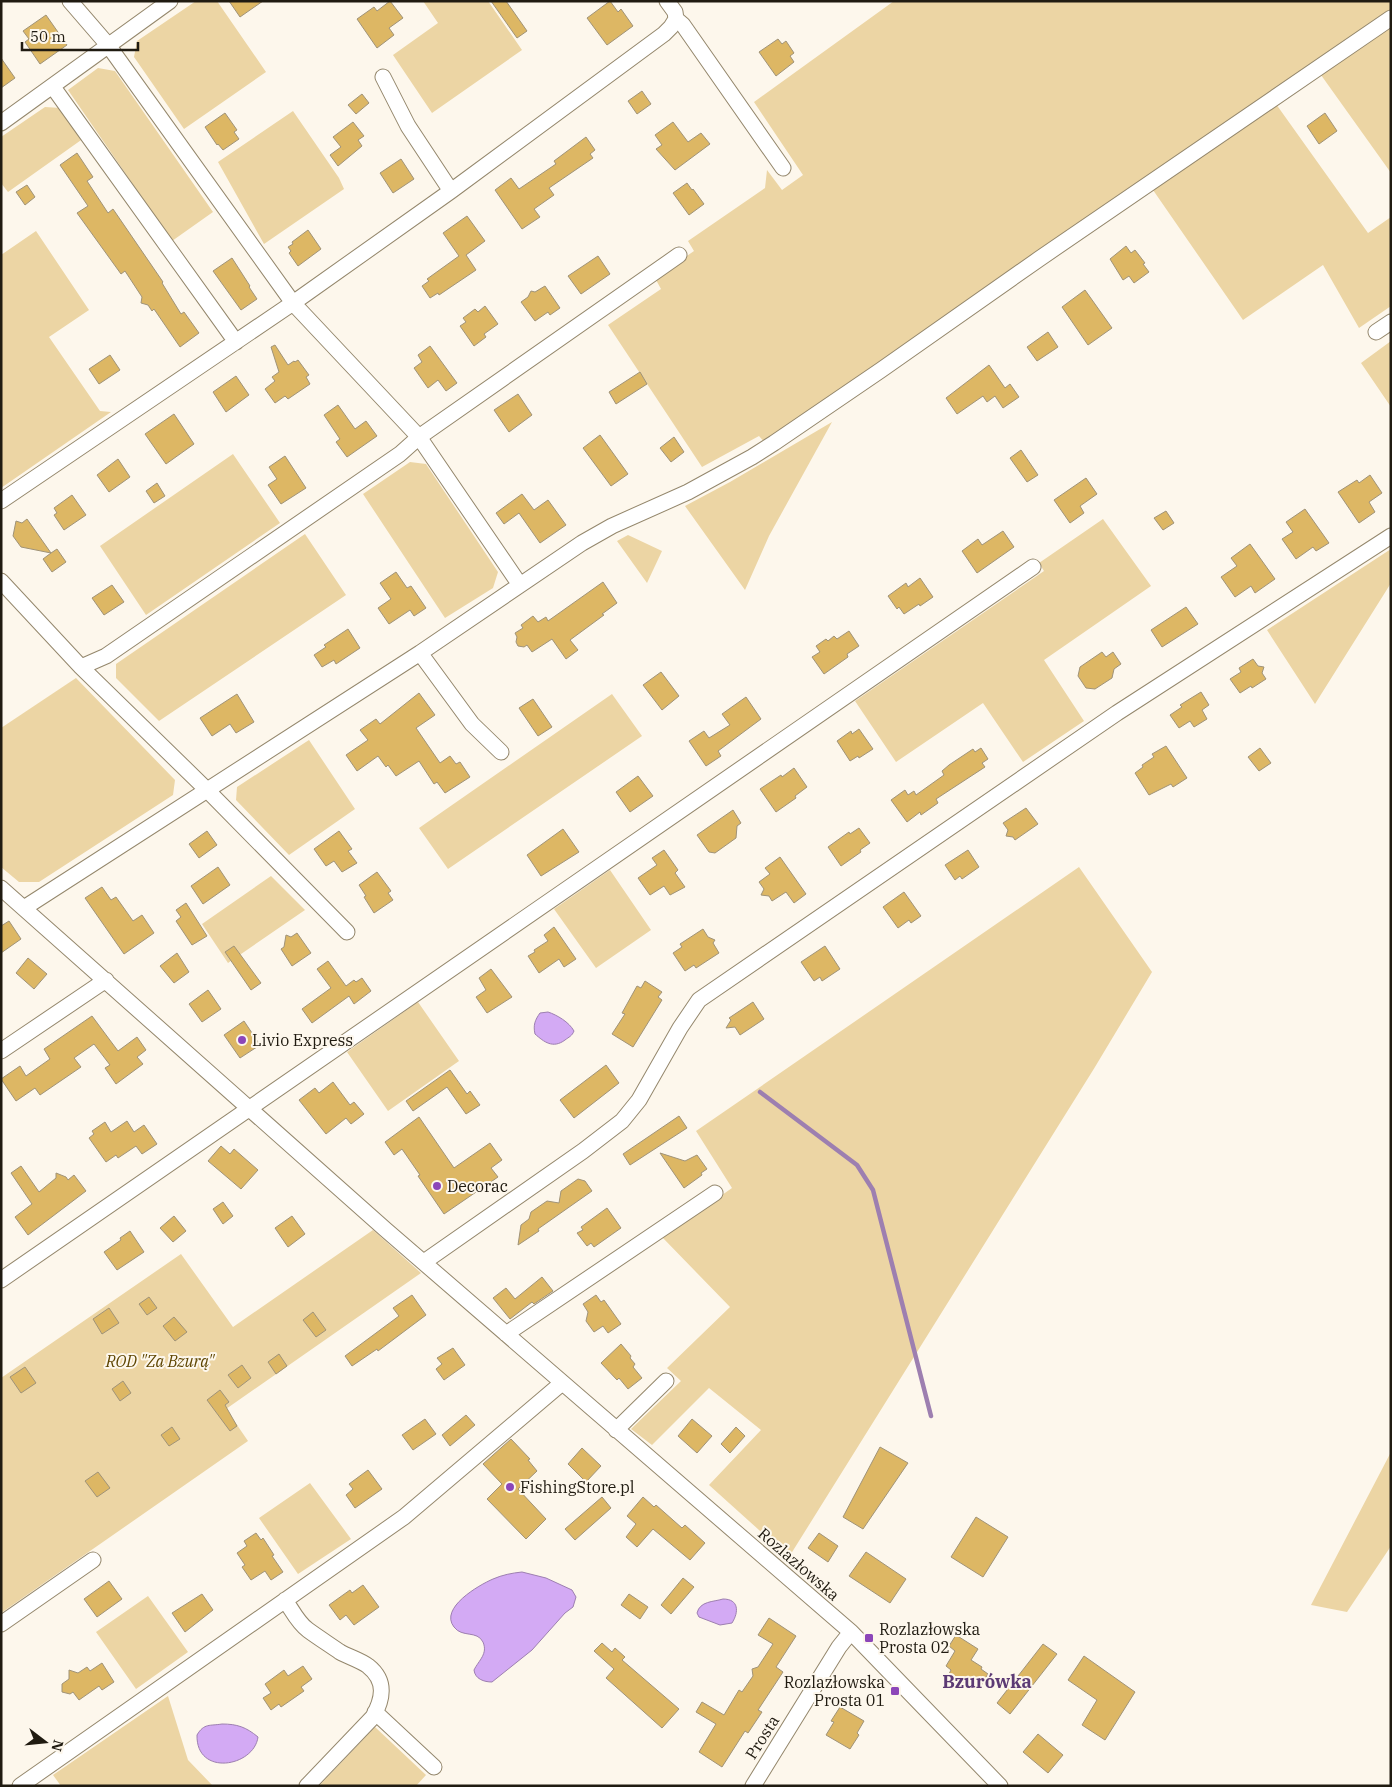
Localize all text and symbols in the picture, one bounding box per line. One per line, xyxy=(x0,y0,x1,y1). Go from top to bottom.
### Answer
scale bar xyxy=(22,20,139,52)
text: 50 m xyxy=(30,27,66,46)
place label: Livio Express xyxy=(252,1030,353,1050)
marker: Livio Express xyxy=(236,1034,248,1046)
place label: Decorac xyxy=(447,1176,508,1196)
marker: Decorac xyxy=(431,1180,443,1192)
park label: ROD "Za Bzurą" xyxy=(105,1351,216,1371)
place label: FishingStore.pl xyxy=(520,1477,635,1497)
marker: FishingStore.pl xyxy=(504,1481,516,1493)
street label: Rozlazłowska xyxy=(754,1523,844,1605)
place label: Rozlazłowska Prosta 02 xyxy=(879,1619,981,1657)
marker: Rozlazłowska Prosta 02 xyxy=(863,1632,875,1644)
district label: Bzurówka xyxy=(942,1670,1032,1693)
place label: Rozlazłowska Prosta 01 xyxy=(784,1672,885,1710)
marker: Rozlazłowska Prosta 01 xyxy=(889,1685,901,1697)
street label: Prosta xyxy=(741,1711,783,1763)
north arrow xyxy=(20,1717,70,1767)
text: N xyxy=(47,1738,68,1753)

